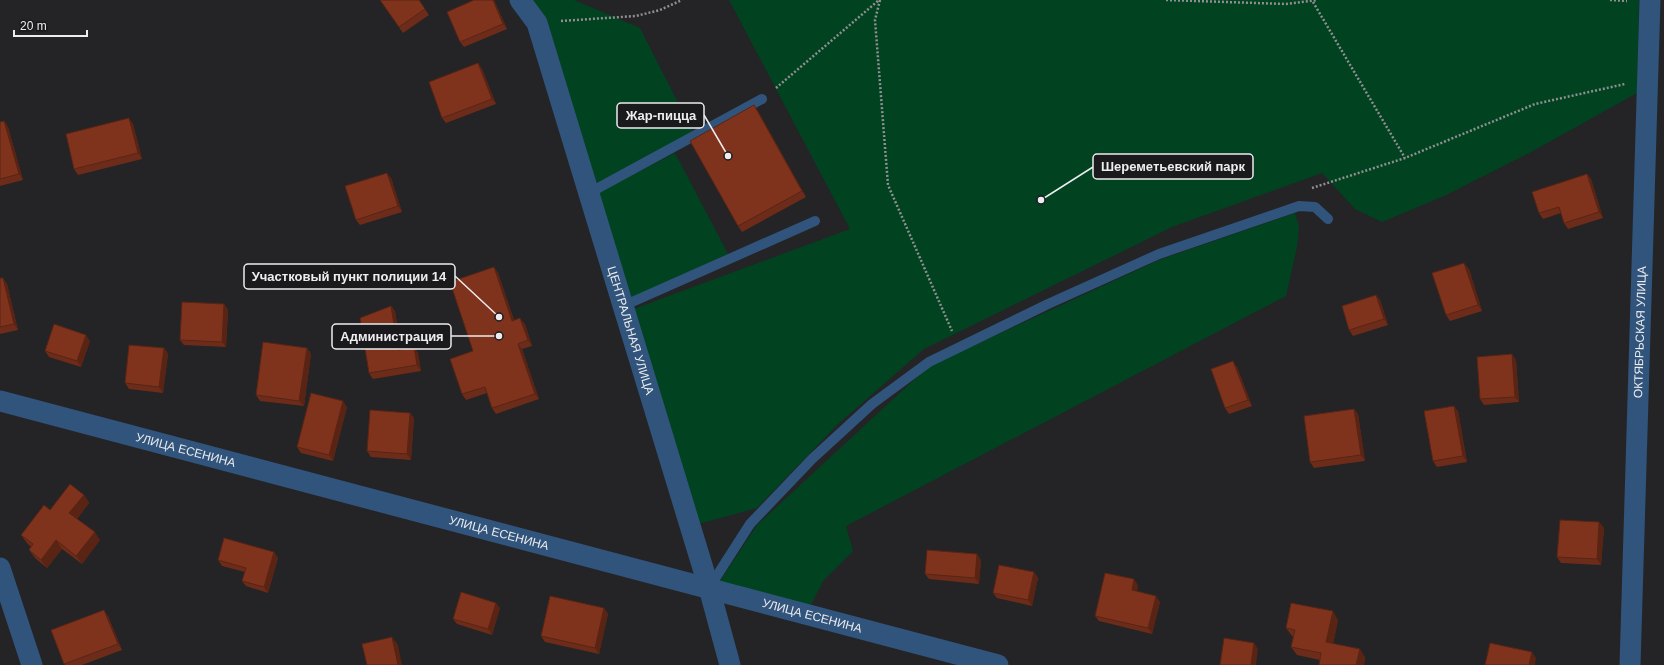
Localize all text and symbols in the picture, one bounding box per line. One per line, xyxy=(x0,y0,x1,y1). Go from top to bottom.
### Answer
scale bar xyxy=(14,12,87,38)
text: 20 m xyxy=(20,19,47,33)
callout: Жар-пицца xyxy=(617,103,704,128)
text: Жар-пицца xyxy=(625,108,697,123)
callout: Шереметьевский парк xyxy=(1093,154,1253,179)
text: Шереметьевский парк xyxy=(1101,159,1246,174)
callout: Участковый пункт полиции 14 xyxy=(244,264,455,289)
street label: ЦЕНТРАЛЬНАЯ УЛИЦА xyxy=(604,265,657,396)
street label: ОКТЯБРЬСКАЯ УЛИЦА xyxy=(1631,266,1649,398)
text: Участковый пункт полиции 14 xyxy=(252,269,447,284)
callout: Администрация xyxy=(332,324,451,349)
text: Администрация xyxy=(340,329,444,344)
street label: УЛИЦА ЕСЕНИНА xyxy=(134,430,237,470)
street label: УЛИЦА ЕСЕНИНА xyxy=(447,513,550,553)
street label: УЛИЦА ЕСЕНИНА xyxy=(761,596,863,636)

